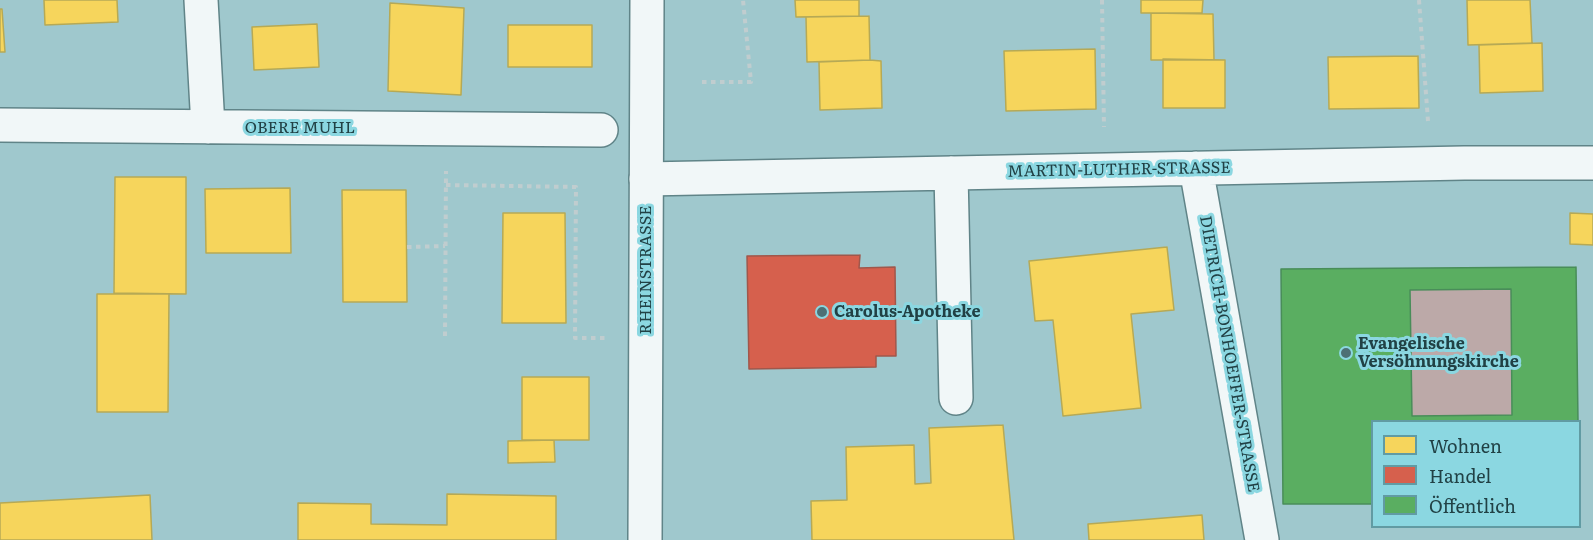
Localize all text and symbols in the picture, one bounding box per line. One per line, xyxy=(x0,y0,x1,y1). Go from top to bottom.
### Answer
street label: OBERE MUHL xyxy=(245,118,355,138)
street label: MARTIN-LUTHER-STRASSE xyxy=(1007,158,1231,182)
street label: RHEINSTRASSE xyxy=(636,206,656,334)
street label: DIETRICH-BONHOEFFER-STRASSE xyxy=(1195,214,1263,494)
place label: Carolus-Apotheke xyxy=(834,302,981,322)
marker: Carolus-Apotheke xyxy=(815,305,829,319)
place label: Evangelische Versöhnungskirche xyxy=(1358,334,1519,372)
marker: Evangelische Versöhnungskirche xyxy=(1339,346,1353,360)
legend xyxy=(1371,420,1581,528)
text: Wohnen xyxy=(1429,432,1502,459)
text: Handel xyxy=(1429,462,1491,489)
text: Öffentlich xyxy=(1429,492,1516,519)

